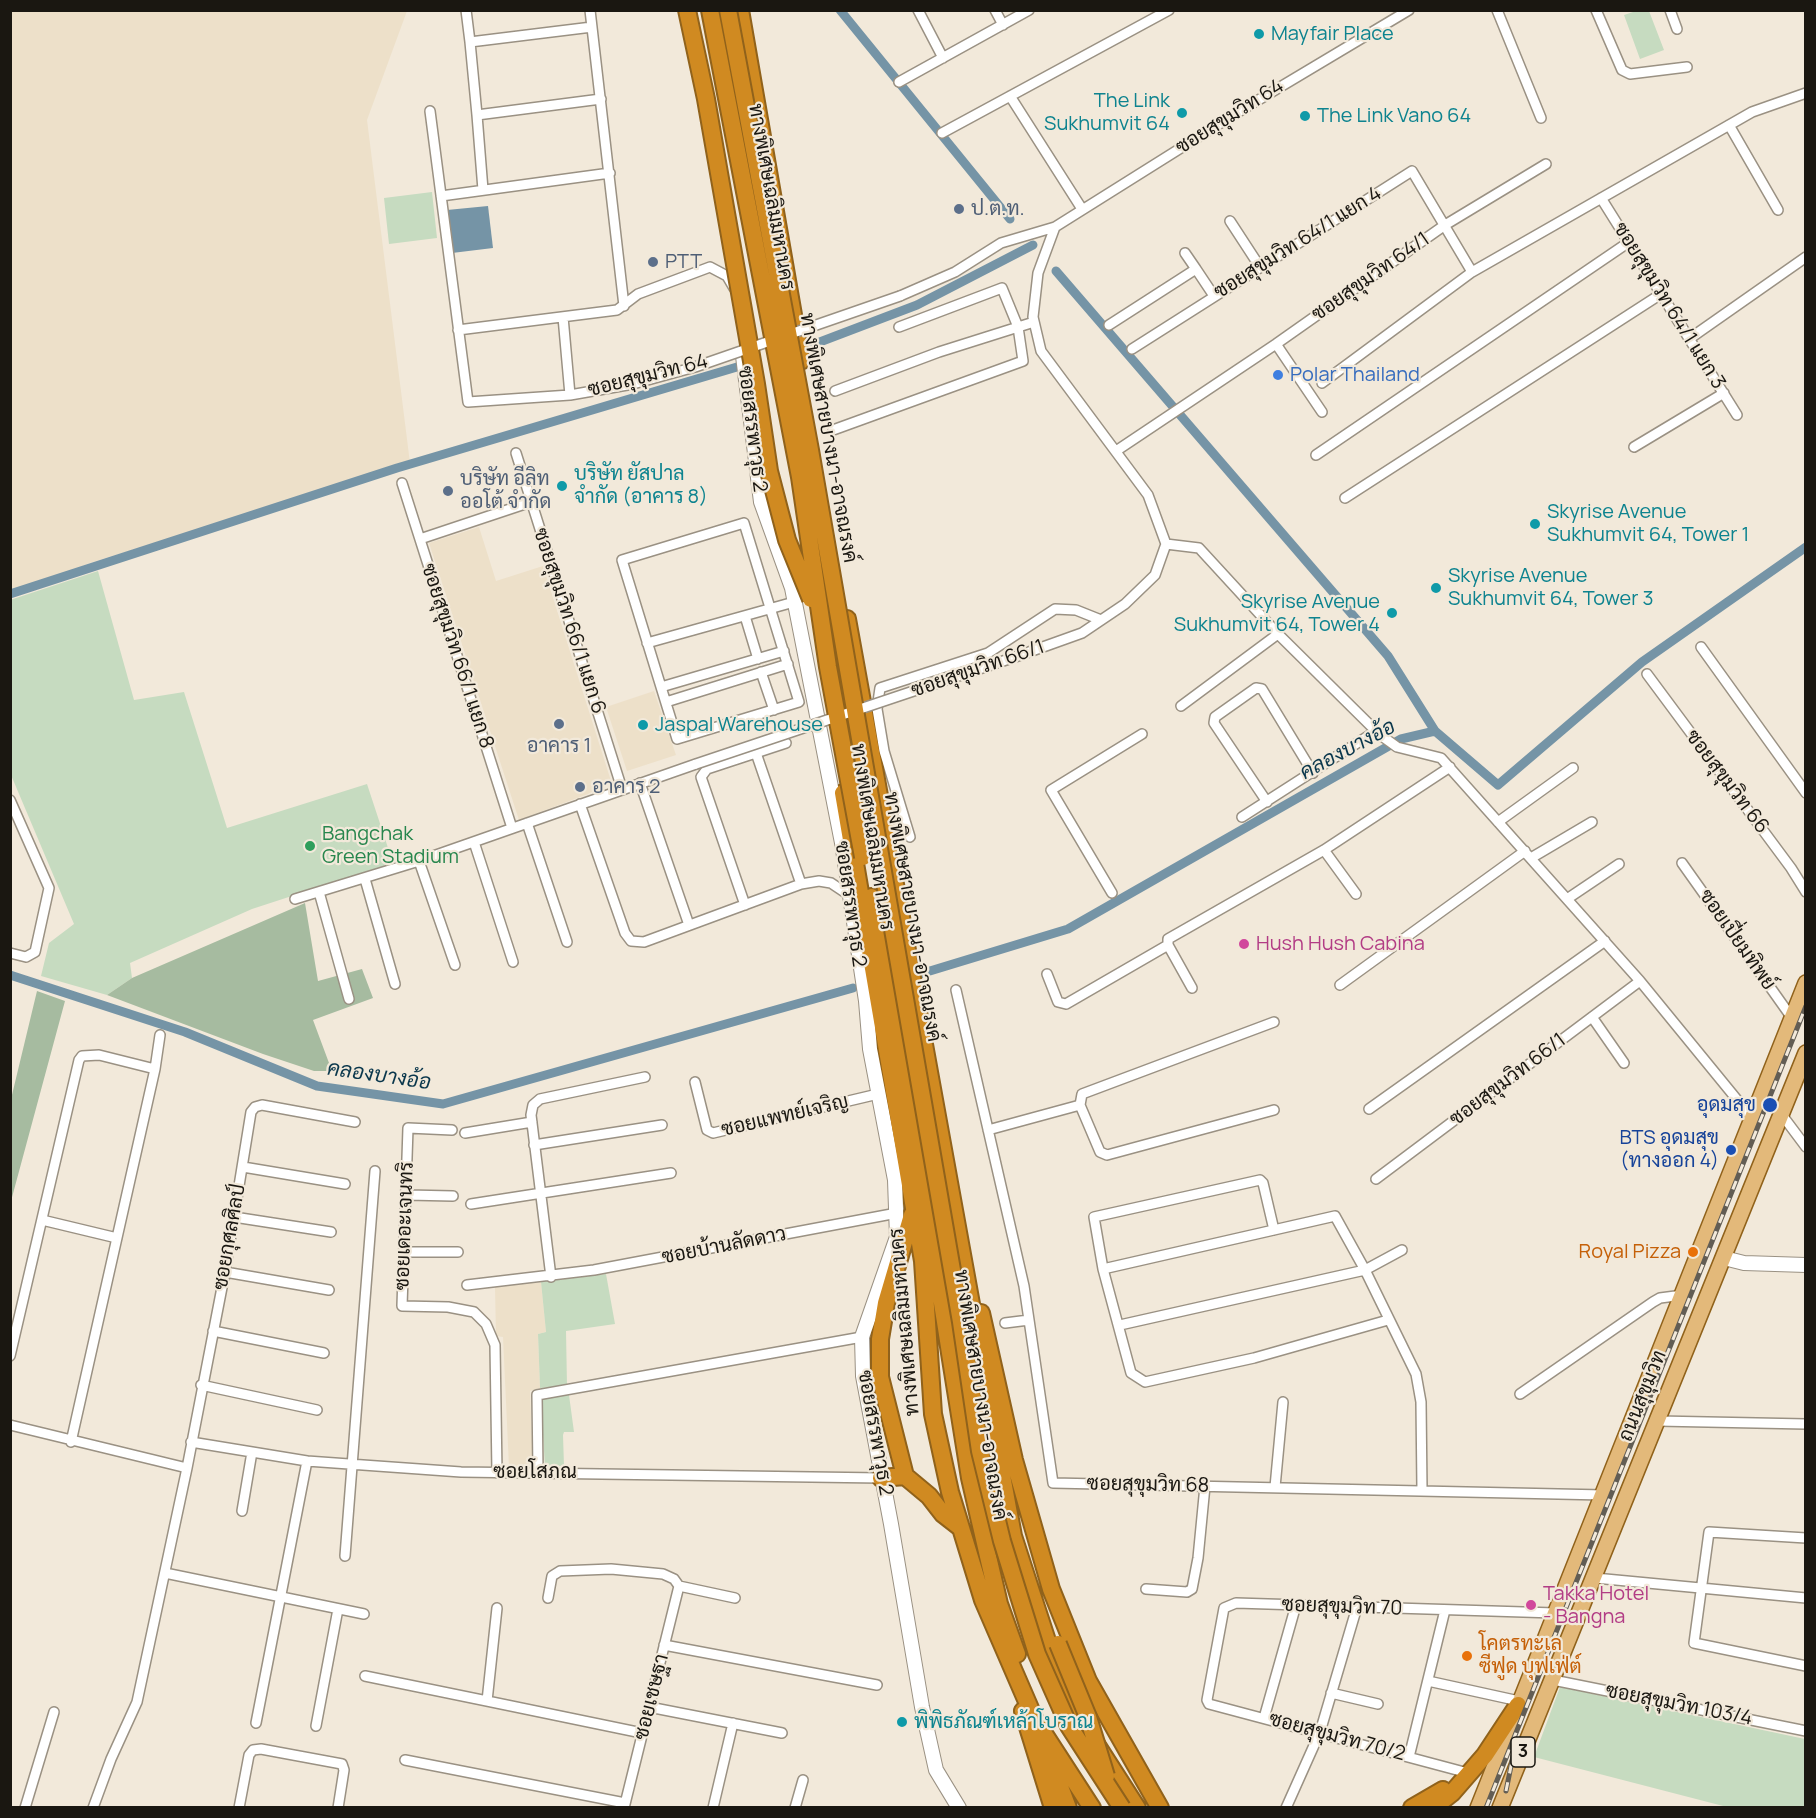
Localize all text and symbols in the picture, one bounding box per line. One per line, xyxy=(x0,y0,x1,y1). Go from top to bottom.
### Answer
place label: Mayfair Place xyxy=(1271,22,1394,46)
marker: Mayfair Place xyxy=(1252,27,1266,41)
street label: ซอยสุขุมวิท 64 xyxy=(1172,74,1288,160)
place label: The Link Sukhumvit 64 xyxy=(1044,89,1170,136)
street label: ทางพิเศษเฉลิมมหานคร xyxy=(743,102,799,292)
place label: The Link Vano 64 xyxy=(1317,104,1471,128)
marker: The Link Sukhumvit 64 xyxy=(1175,106,1189,120)
marker: The Link Vano 64 xyxy=(1298,109,1312,123)
street label: ซอยสุขุมวิท 64/1 แยก 4 xyxy=(1210,182,1386,304)
place label: ป.ต.ท. xyxy=(971,197,1025,221)
marker: ป.ต.ท. xyxy=(952,202,966,216)
street label: ซอยสุขุมวิท 64/1 แยก 3 xyxy=(1608,218,1730,394)
street label: ซอยสุขุมวิท 64/1 xyxy=(1307,227,1435,327)
place label: PTT xyxy=(665,250,702,274)
marker: PTT xyxy=(646,255,660,269)
street label: ทางพิเศษสายบางนา-อาจณรงค์ xyxy=(794,311,862,565)
street label: ซอยสุขุมวิท 64 xyxy=(586,349,710,403)
place label: Polar Thailand xyxy=(1290,363,1420,387)
street label: ซอยสรรพาวุธ 2 xyxy=(732,364,772,494)
marker: Polar Thailand xyxy=(1271,368,1285,382)
place label: บริษัท ยัสปาล จำกัด (อาคาร 8) xyxy=(574,462,708,509)
place label: บริษัท อีลิท ออโต้ จำกัด xyxy=(460,467,551,514)
marker: บริษัท ยัสปาล จำกัด (อาคาร 8) xyxy=(555,479,569,493)
marker: บริษัท อีลิท ออโต้ จำกัด xyxy=(441,484,455,498)
place label: Skyrise Avenue Sukhumvit 64, Tower 1 xyxy=(1547,500,1749,547)
marker: Skyrise Avenue Sukhumvit 64, Tower 1 xyxy=(1528,517,1542,531)
street label: ซอยสุขุมวิท 66/1 แยก 6 xyxy=(528,525,610,717)
street label: ซอยสุขุมวิท 66/1 แยก 8 xyxy=(416,560,498,752)
place label: Skyrise Avenue Sukhumvit 64, Tower 3 xyxy=(1448,564,1653,611)
marker: Skyrise Avenue Sukhumvit 64, Tower 3 xyxy=(1429,581,1443,595)
place label: Skyrise Avenue Sukhumvit 64, Tower 4 xyxy=(1174,590,1380,637)
marker: Skyrise Avenue Sukhumvit 64, Tower 4 xyxy=(1385,606,1399,620)
street label: ซอยสุขุมวิท 66/1 xyxy=(908,635,1048,703)
place label: Jaspal Warehouse xyxy=(655,713,823,737)
water label: คลองบางอ้อ xyxy=(1296,714,1400,786)
marker: อาคาร 1 xyxy=(552,717,566,731)
marker: Jaspal Warehouse xyxy=(636,718,650,732)
street label: ซอยสุขุมวิท 66 xyxy=(1680,725,1774,839)
place label: อาคาร 1 xyxy=(527,734,591,758)
street label: ทางพิเศษเฉลิมมหานคร xyxy=(845,742,899,932)
place label: อาคาร 2 xyxy=(592,775,660,799)
marker: อาคาร 2 xyxy=(573,780,587,794)
street label: ทางพิเศษสายบางนา-อาจณรงค์ xyxy=(878,790,946,1044)
place label: Bangchak Green Stadium xyxy=(322,822,459,869)
marker: Bangchak Green Stadium xyxy=(303,839,317,853)
street label: ซอยสรรพาวุธ 2 xyxy=(829,839,871,969)
street label: ซอยเปี่ยมทิพย์ xyxy=(1693,885,1781,995)
place label: Hush Hush Cabina xyxy=(1256,932,1425,956)
marker: Hush Hush Cabina xyxy=(1237,937,1251,951)
street label: ซอยสุขุมวิท 66/1 xyxy=(1445,1029,1571,1131)
water label: คลองบางอ้อ xyxy=(325,1056,433,1096)
street label: ซอยแพทย์เจริญ xyxy=(719,1090,851,1142)
place label: อุดมสุข xyxy=(1697,1093,1756,1117)
marker: อุดมสุข xyxy=(1761,1096,1779,1114)
place label: BTS อุดมสุข (ทางออก 4) xyxy=(1620,1126,1719,1173)
marker: BTS อุดมสุข (ทางออก 4) xyxy=(1724,1143,1738,1157)
street label: ซอยเดอะเจนทริ xyxy=(391,1161,419,1291)
street label: ซอยกุศลศิลป์ xyxy=(209,1182,251,1292)
street label: ซอยบ้านลัดดาว xyxy=(660,1222,788,1270)
street label: ทางพิเศษเฉลิมมหานคร xyxy=(885,1227,925,1417)
place label: Royal Pizza xyxy=(1579,1240,1681,1264)
marker: Royal Pizza xyxy=(1686,1245,1700,1259)
street label: ทางพิเศษสายบางนา-อาจณรงค์ xyxy=(948,1268,1012,1522)
street label: ถนนสุขุมวิท xyxy=(1614,1347,1672,1445)
street label: ซอยสรรพาวุธ 2 xyxy=(852,1368,898,1498)
street label: ซอยโสภณ xyxy=(493,1460,577,1484)
street label: ซอยสุขุมวิท 68 xyxy=(1086,1472,1210,1498)
place label: Takka Hotel - Bangna xyxy=(1543,1582,1649,1629)
street label: ซอยสุขุมวิท 70 xyxy=(1281,1593,1403,1621)
marker: Takka Hotel - Bangna xyxy=(1524,1598,1538,1612)
place label: โคตรทะเล ซีฟูด บุฟเฟ่ต์ xyxy=(1479,1632,1582,1679)
marker: โคตรทะเล ซีฟูด บุฟเฟ่ต์ xyxy=(1460,1649,1474,1663)
street label: ซอยเชษฐา xyxy=(630,1651,674,1743)
street label: ซอยสุขุมวิท 103/4 xyxy=(1603,1679,1755,1731)
street label: ซอยสุขุมวิท 70/2 xyxy=(1266,1707,1408,1767)
place label: พิพิธภัณฑ์เหล้าโบราณ xyxy=(914,1710,1093,1734)
marker: พิพิธภัณฑ์เหล้าโบราณ xyxy=(895,1715,909,1729)
road number: 3 xyxy=(1511,1737,1535,1767)

